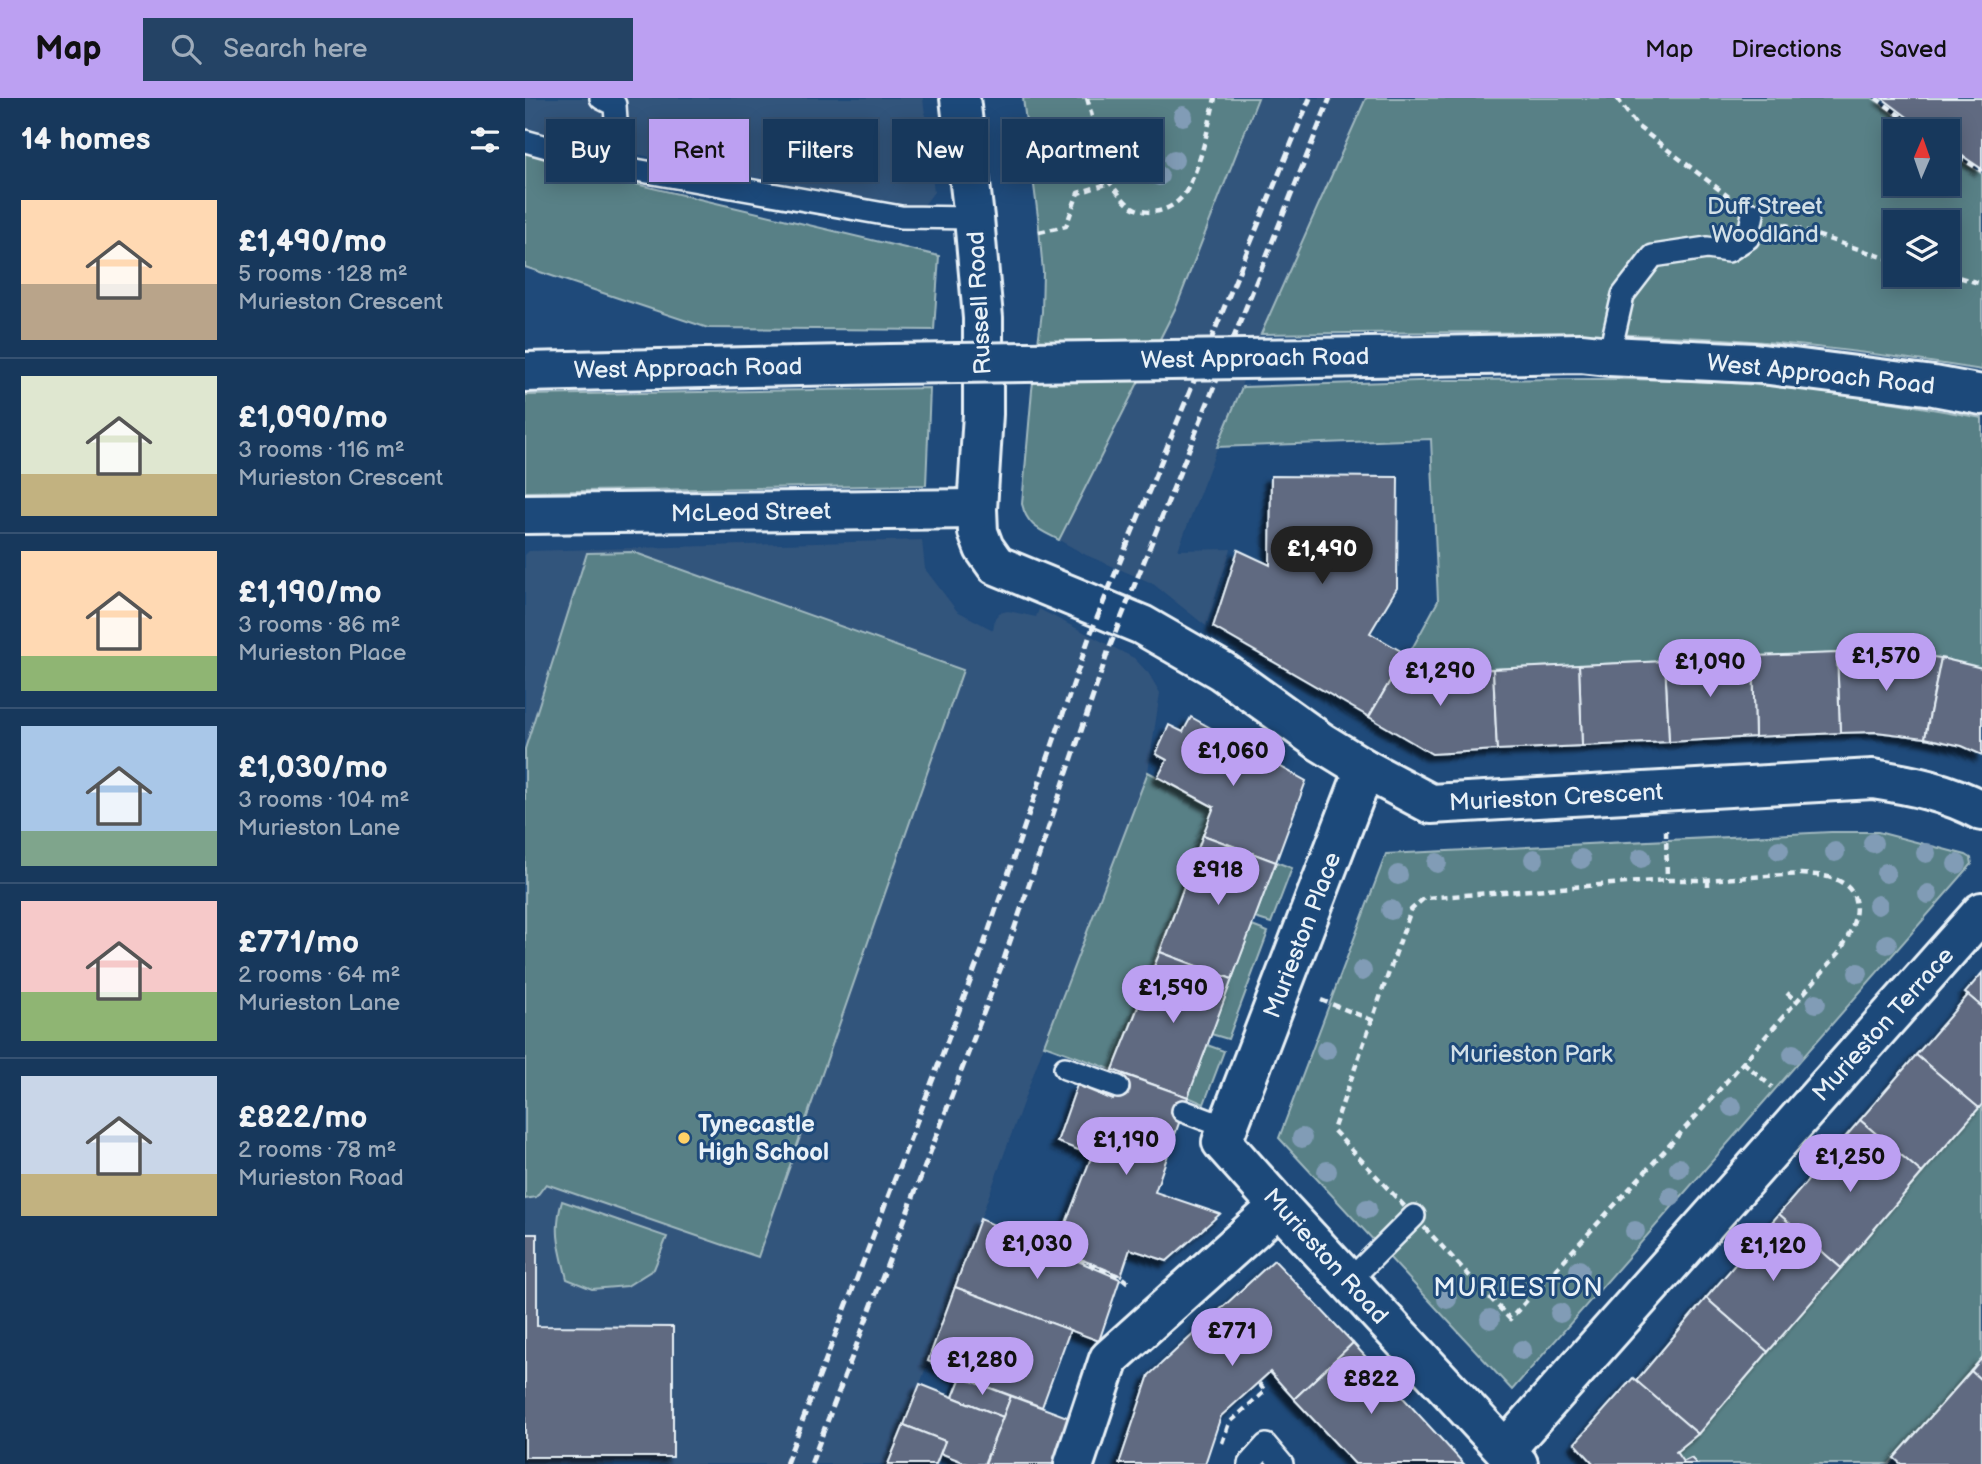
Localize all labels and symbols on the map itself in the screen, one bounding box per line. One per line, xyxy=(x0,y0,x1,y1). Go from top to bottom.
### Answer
north arrow xyxy=(1883,119,1960,196)
park label: Duff Street Woodland xyxy=(1707,192,1824,249)
street label: Russell Road xyxy=(961,230,998,375)
street label: West Approach Road xyxy=(1140,342,1370,375)
street label: West Approach Road xyxy=(1706,348,1936,401)
street label: West Approach Road xyxy=(573,352,803,385)
street label: McLeod Street xyxy=(671,497,832,528)
pin: £1,490 xyxy=(1265,526,1379,586)
pin: £1,570 xyxy=(1829,634,1943,693)
pin: £1,090 xyxy=(1653,640,1767,699)
pin: £1,290 xyxy=(1383,648,1497,708)
pin: £1,060 xyxy=(1176,728,1290,788)
street label: Murieston Crescent xyxy=(1448,777,1664,818)
pin: £918 xyxy=(1177,848,1259,907)
street label: Murieston Place xyxy=(1257,848,1347,1022)
street label: Murieston Terrace xyxy=(1806,941,1960,1107)
pin: £1,590 xyxy=(1116,965,1230,1025)
park label: Murieston Park xyxy=(1450,1040,1613,1069)
place label: Tynecastle High School xyxy=(698,1110,829,1167)
pin: £1,190 xyxy=(1069,1118,1183,1177)
marker: Tynecastle High School xyxy=(676,1130,692,1146)
pin: £1,250 xyxy=(1793,1134,1907,1194)
street label: Murieston Road xyxy=(1257,1182,1394,1330)
pin: £1,030 xyxy=(980,1222,1094,1281)
pin: £1,120 xyxy=(1716,1224,1830,1283)
district label: MURIESTON xyxy=(1433,1273,1605,1304)
pin: £771 xyxy=(1191,1308,1273,1368)
pin: £1,280 xyxy=(925,1338,1039,1397)
pin: £822 xyxy=(1330,1356,1412,1416)

